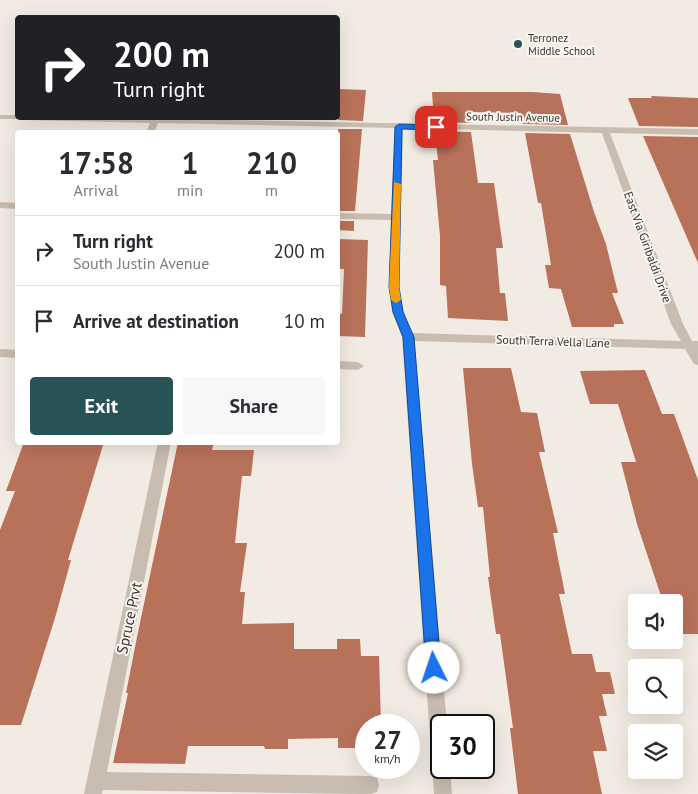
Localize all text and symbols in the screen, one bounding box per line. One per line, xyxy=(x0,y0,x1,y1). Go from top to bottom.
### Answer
text: 200 m xyxy=(113,31,210,77)
place label: Terronez Middle School xyxy=(528,31,596,58)
icon: right xyxy=(30,35,95,100)
marker: Terronez Middle School xyxy=(512,38,524,50)
text: Turn right xyxy=(113,75,205,103)
pin xyxy=(415,106,457,148)
street label: South Justin Avenue xyxy=(466,109,560,125)
icon: arrive xyxy=(422,113,450,141)
text: 17:58 xyxy=(58,143,134,182)
text: 1 xyxy=(182,143,199,182)
text: 210 xyxy=(246,143,297,182)
text: Arrival xyxy=(74,180,118,200)
text: min xyxy=(177,180,203,200)
text: m xyxy=(265,180,278,200)
street label: East Via Giribaldi Drive xyxy=(621,189,675,305)
text: Turn right xyxy=(73,229,153,253)
icon: right xyxy=(30,237,58,265)
text: 200 m xyxy=(273,239,325,263)
text: South Justin Avenue xyxy=(73,253,209,273)
icon: arrive xyxy=(30,307,58,335)
text: Arrive at destination xyxy=(73,309,239,333)
text: 10 m xyxy=(284,309,325,333)
street label: South Terra Vella Lane xyxy=(496,332,610,350)
button: Exit xyxy=(30,377,173,435)
button: Share xyxy=(183,377,325,435)
street label: Spruce Prvt xyxy=(112,581,146,655)
map controls xyxy=(628,594,683,779)
button: sound xyxy=(628,594,683,649)
position arrow xyxy=(407,641,459,693)
button: search xyxy=(628,659,683,714)
speed limit sign: 30 xyxy=(430,714,495,779)
text: 27 xyxy=(373,724,402,756)
button: layers xyxy=(628,724,683,779)
text: km/h xyxy=(374,751,401,766)

